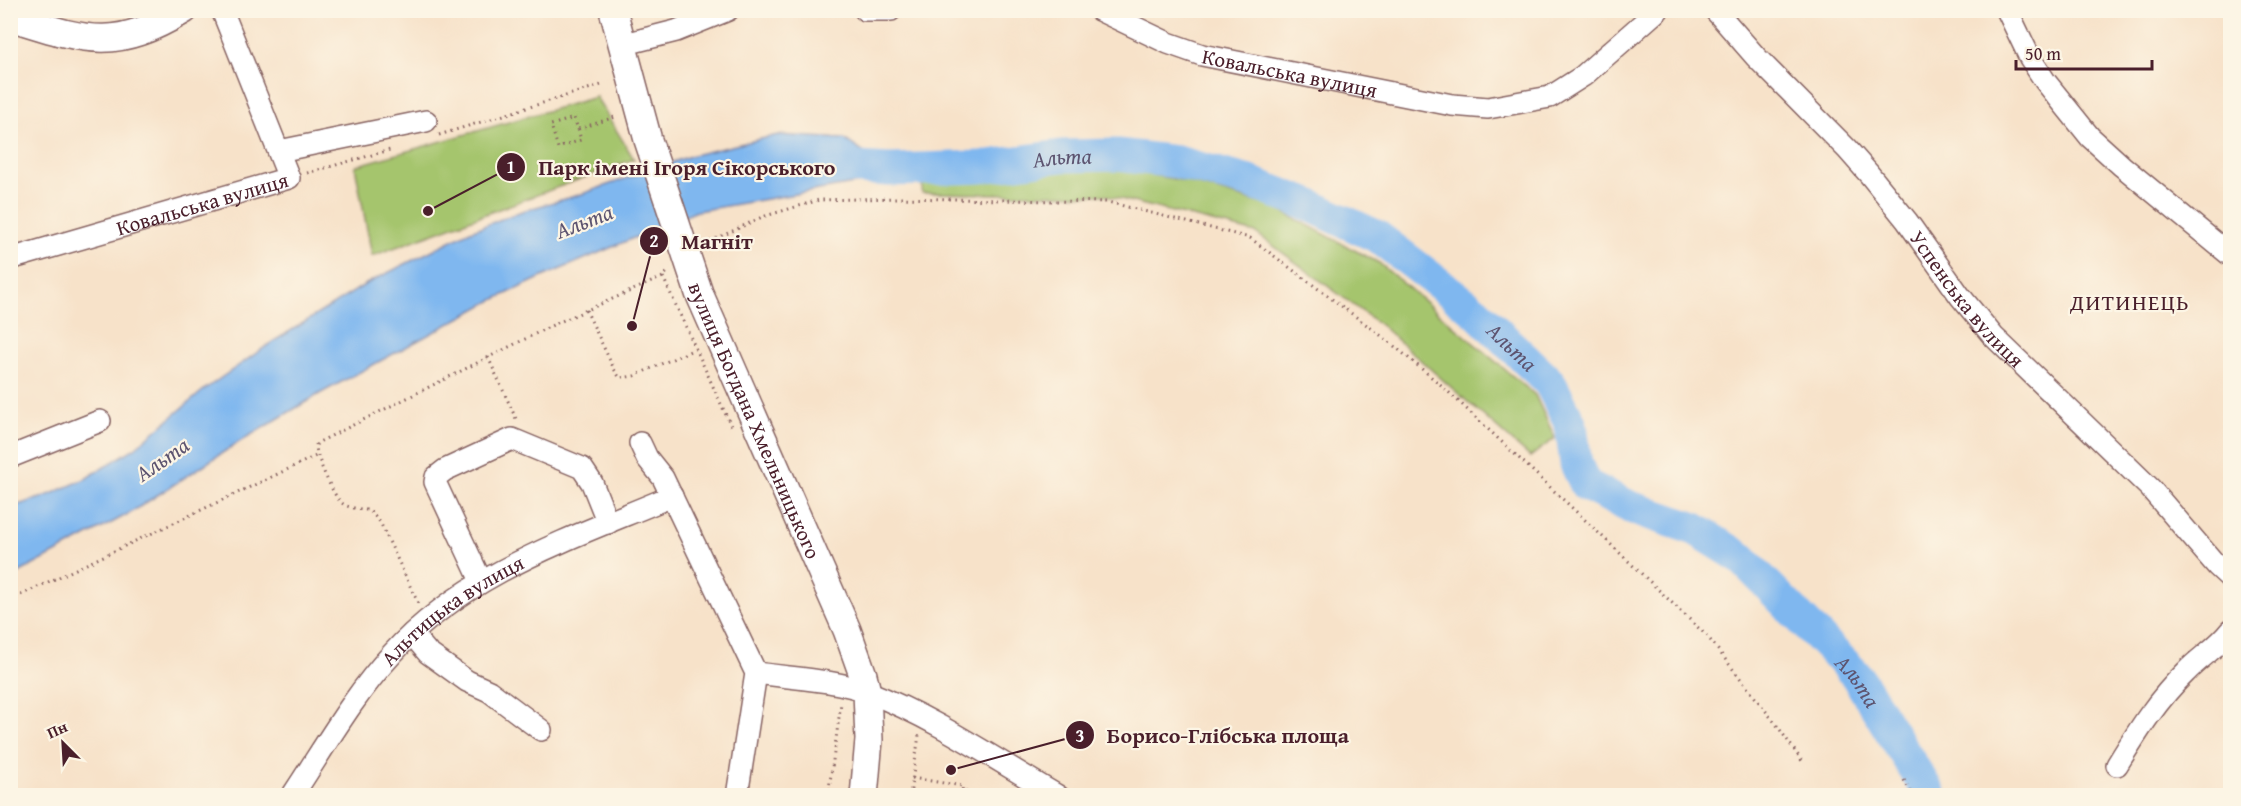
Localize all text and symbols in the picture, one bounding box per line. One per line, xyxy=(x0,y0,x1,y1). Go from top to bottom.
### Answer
scale bar xyxy=(2016,33,2152,71)
street label: Ковальська вулиця xyxy=(1199,40,1380,105)
text: 50 m xyxy=(2025,40,2061,67)
water label: Альта xyxy=(1030,139,1092,176)
callout: Парк імені Ігоря Сікорського xyxy=(496,147,848,187)
text: Парк імені Ігоря Сікорського xyxy=(538,151,836,183)
text: 1 xyxy=(506,153,516,180)
street label: Ковальська вулиця xyxy=(112,163,292,243)
water label: Альта xyxy=(550,195,617,247)
callout: Магніт xyxy=(639,221,765,261)
street label: Успенська вулиця xyxy=(1903,224,2032,375)
text: Магніт xyxy=(681,225,753,257)
text: 2 xyxy=(649,227,659,254)
street label: вулиця Богдана Хмельницького xyxy=(681,278,829,564)
district label: ДИТИНЕЦЬ xyxy=(2069,286,2190,318)
water label: Альта xyxy=(1479,314,1545,379)
water label: Альта xyxy=(128,429,195,490)
street label: Альтицька вулиця xyxy=(373,546,529,672)
water label: Альта xyxy=(1827,646,1888,714)
north arrow xyxy=(33,713,93,773)
text: Пн xyxy=(43,714,71,744)
callout: Борисо-Глібська площа xyxy=(1065,715,1361,755)
text: Борисо-Глібська площа xyxy=(1107,719,1350,751)
text: 3 xyxy=(1075,722,1085,749)

